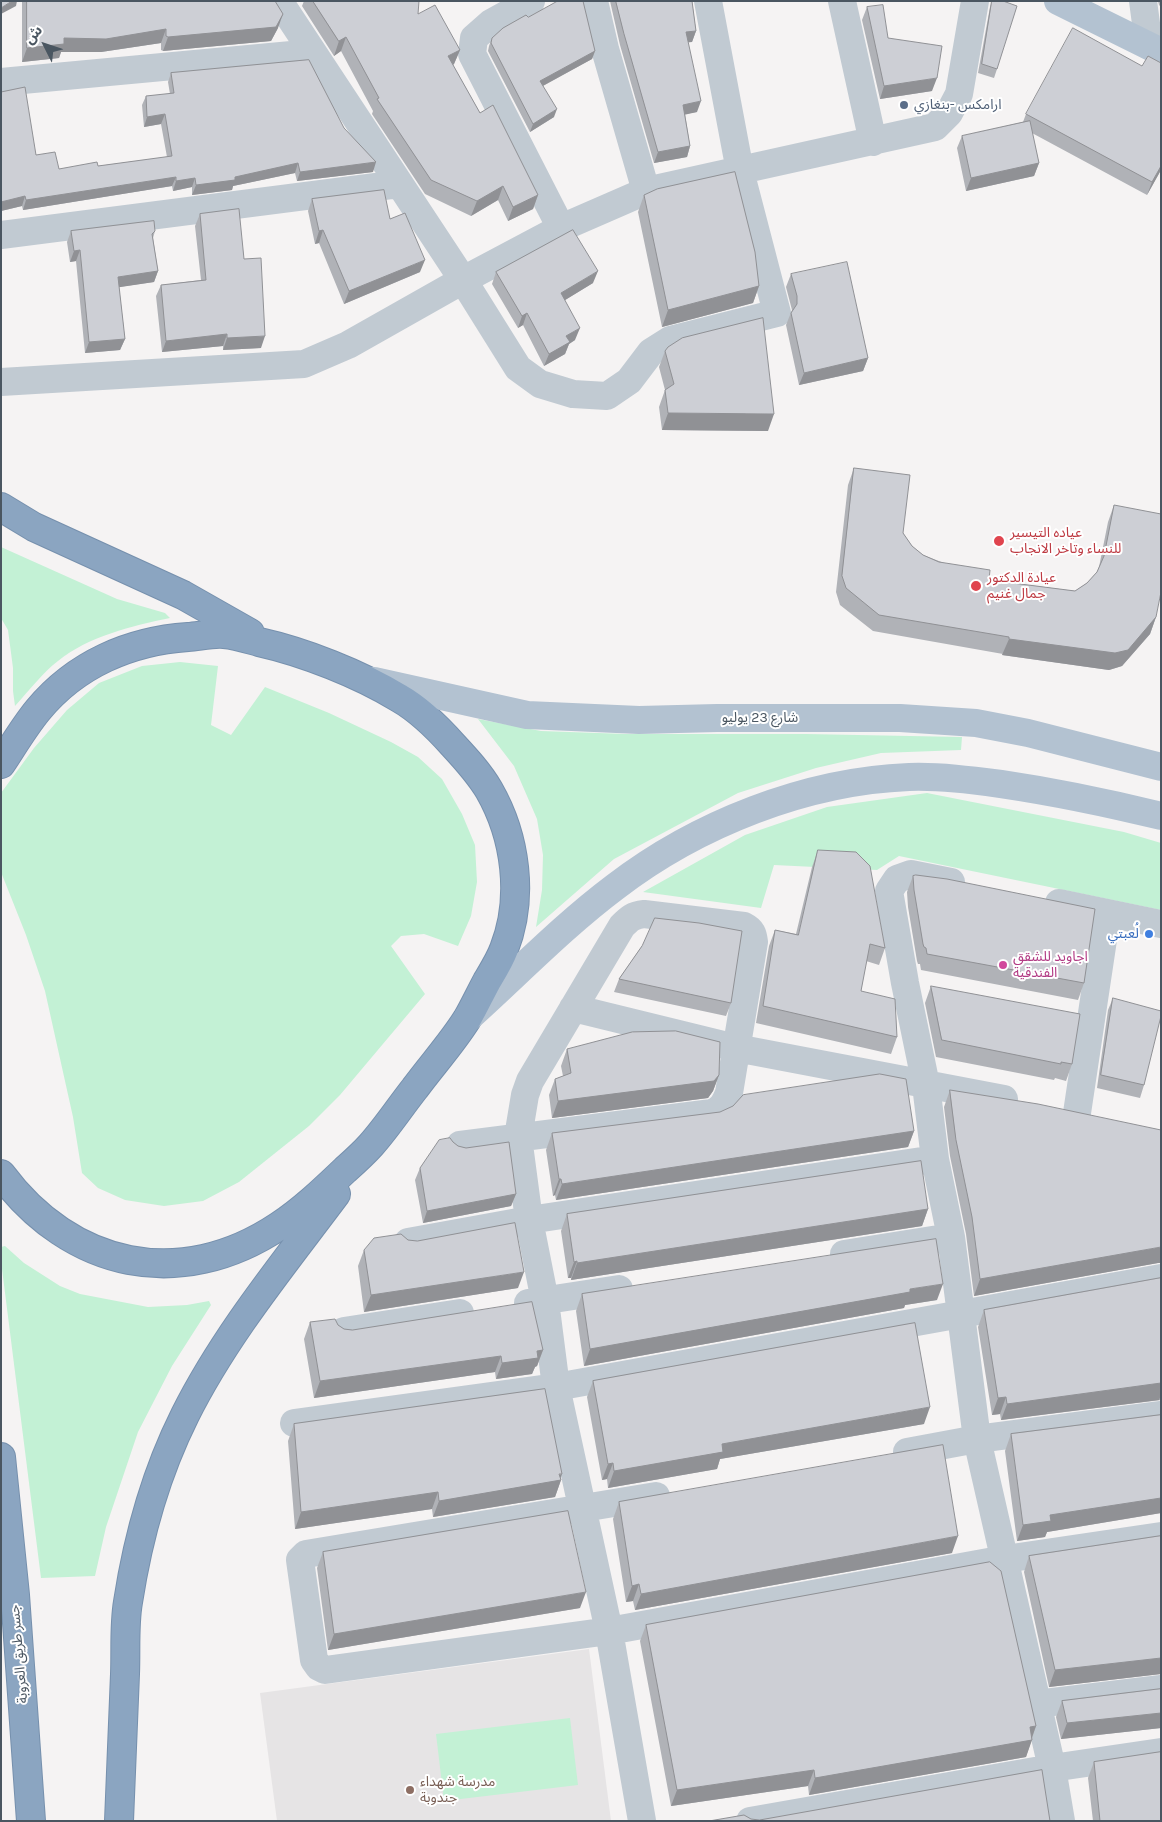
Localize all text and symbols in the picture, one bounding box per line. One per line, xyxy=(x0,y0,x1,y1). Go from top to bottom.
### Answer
north arrow xyxy=(20,20,70,70)
text: ش xyxy=(21,22,46,48)
place label: ارامكس -بنغازي xyxy=(914,97,1002,113)
marker: ارامكس -بنغازي xyxy=(898,99,910,111)
place label: عياده التيسير للنساء وتاخر الانجاب xyxy=(1010,525,1121,558)
marker: عياده التيسير للنساء وتاخر الانجاب xyxy=(992,534,1006,548)
place label: عيادة الدكتور جمال غنيم xyxy=(987,570,1056,602)
marker: عيادة الدكتور جمال غنيم xyxy=(969,579,983,593)
street label: شارع 23 يوليو xyxy=(722,710,798,726)
place label: لُعبتي xyxy=(1108,926,1139,942)
marker: لُعبتي xyxy=(1143,928,1155,940)
place label: اجاويد للشقق الفندقية xyxy=(1013,949,1088,982)
marker: اجاويد للشقق الفندقية xyxy=(997,959,1009,971)
street label: جسر طريق العروبة xyxy=(6,1604,32,1704)
place label: مدرسة شهداء جندوبة xyxy=(420,1774,495,1806)
marker: مدرسة شهداء جندوبة xyxy=(404,1784,416,1796)

